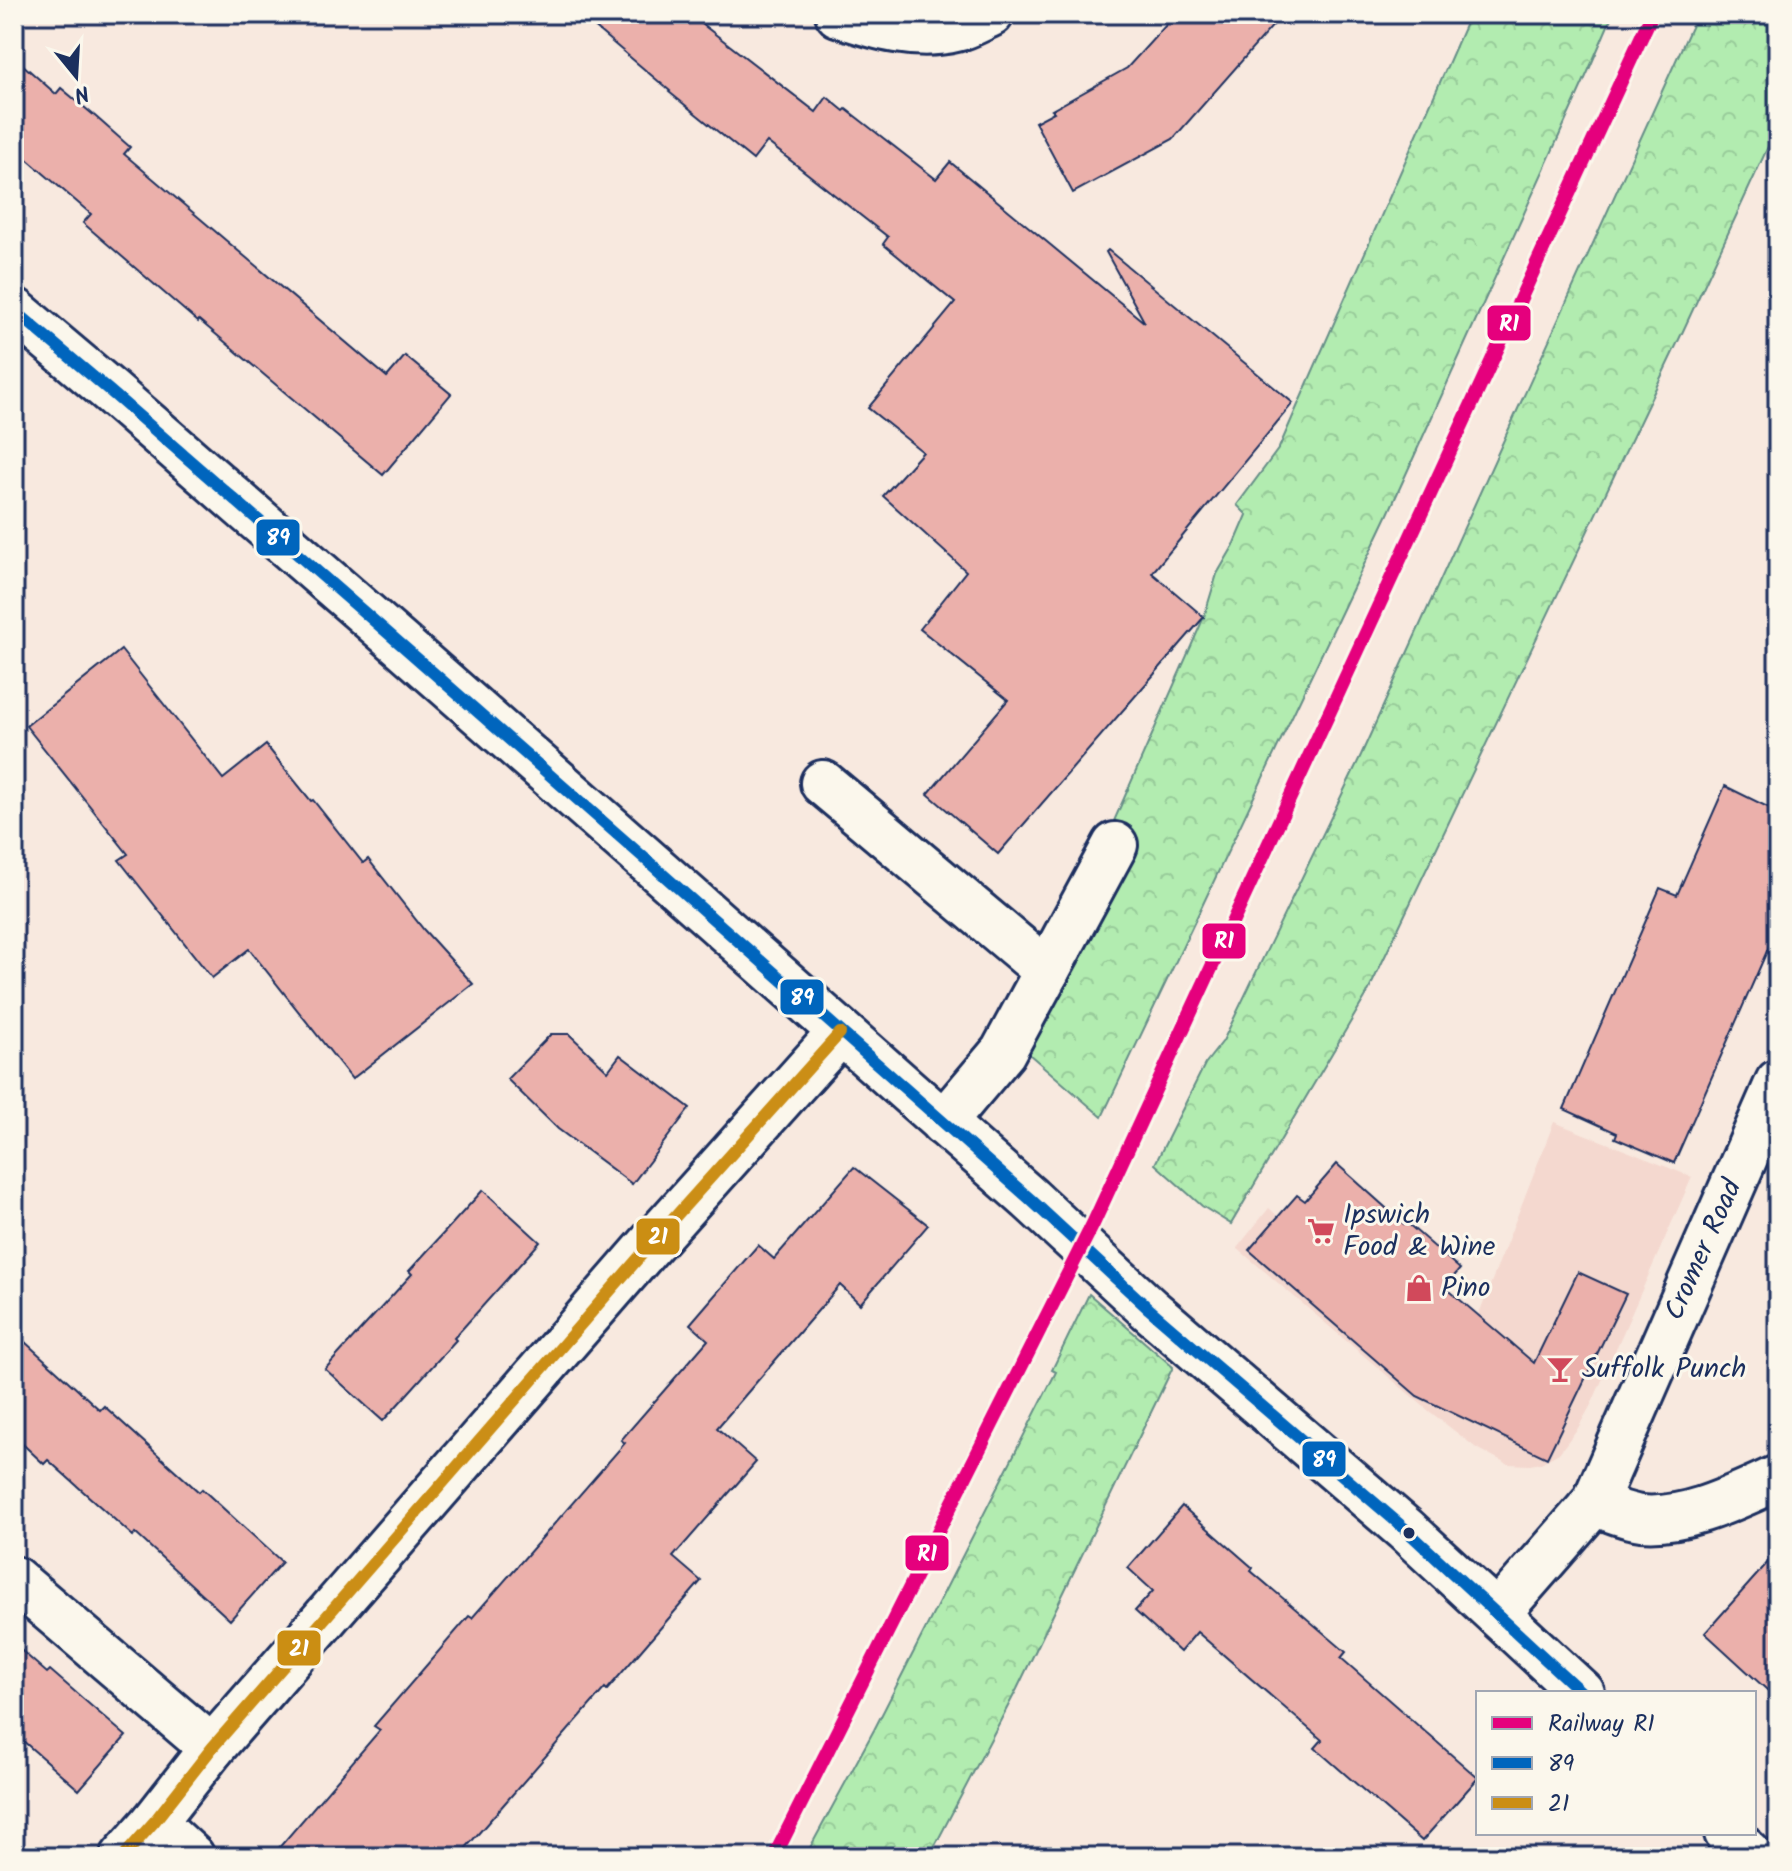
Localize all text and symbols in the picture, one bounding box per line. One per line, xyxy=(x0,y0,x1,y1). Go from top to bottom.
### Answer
north arrow xyxy=(36,36,116,116)
text: N xyxy=(69,74,93,111)
line badge: R1 xyxy=(1486,304,1532,342)
text: R1 xyxy=(1499,308,1519,343)
line badge: 89 xyxy=(255,518,301,557)
text: 89 xyxy=(266,522,290,557)
line badge: R1 xyxy=(1201,922,1247,960)
text: R1 xyxy=(1214,925,1234,960)
line badge: 89 xyxy=(779,978,825,1016)
text: 89 xyxy=(790,982,814,1017)
street label: Cromer Road xyxy=(1653,1171,1756,1328)
place label: Ipswich Food & Wine xyxy=(1343,1193,1496,1270)
supermarket icon: Ipswich Food & Wine xyxy=(1306,1216,1336,1246)
line badge: 21 xyxy=(635,1217,681,1256)
text: 21 xyxy=(648,1221,668,1256)
place label: Pino xyxy=(1441,1266,1490,1311)
shop icon: Pino xyxy=(1404,1273,1434,1303)
place label: Suffolk Punch xyxy=(1582,1347,1746,1392)
bar icon: Suffolk Punch xyxy=(1545,1354,1575,1384)
line badge: 89 xyxy=(1301,1440,1347,1478)
text: 89 xyxy=(1312,1444,1336,1479)
unlabelled marker xyxy=(1401,1525,1417,1541)
line badge: R1 xyxy=(904,1534,950,1572)
text: R1 xyxy=(917,1538,937,1573)
line badge: 21 xyxy=(276,1629,322,1667)
text: 21 xyxy=(289,1633,309,1668)
legend xyxy=(1476,1691,1756,1835)
text: Railway R1 xyxy=(1548,1705,1655,1744)
text: 89 xyxy=(1548,1745,1574,1784)
text: 21 xyxy=(1548,1785,1569,1824)

